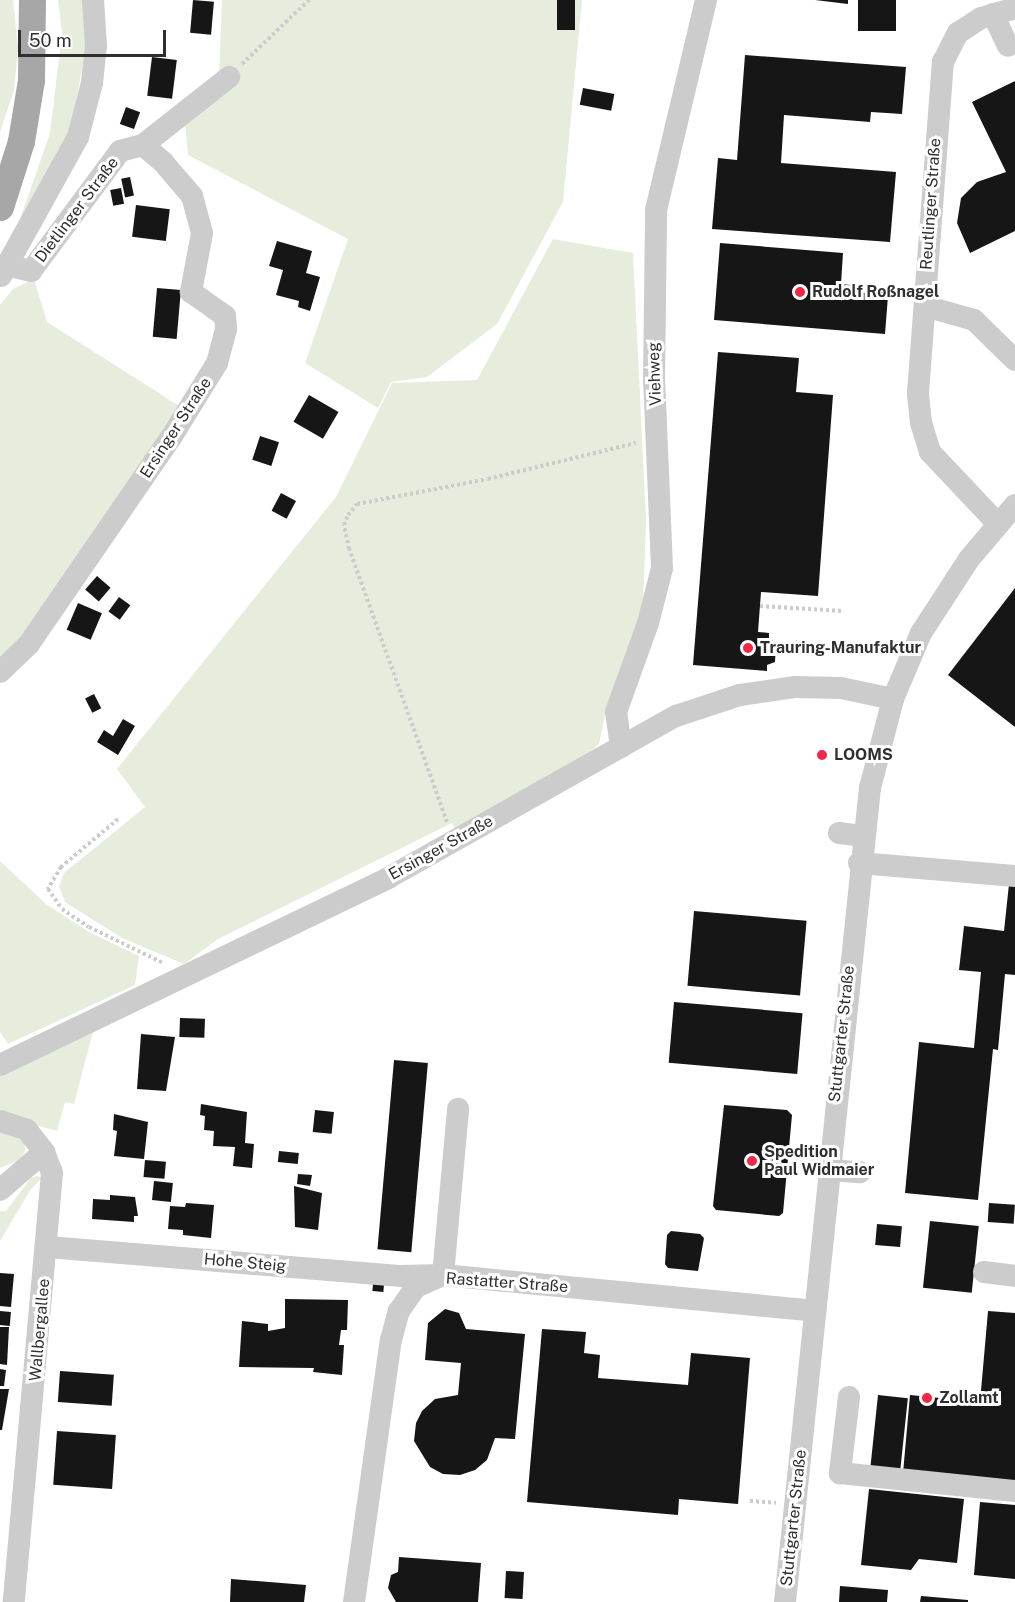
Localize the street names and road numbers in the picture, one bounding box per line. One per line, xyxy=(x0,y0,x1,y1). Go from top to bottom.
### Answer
street label: Reutlinger Straße xyxy=(917,137,945,271)
street label: Dietlinger Straße xyxy=(31,154,123,266)
street label: Viehweg xyxy=(644,342,666,406)
street label: Ersinger Straße xyxy=(136,374,216,482)
street label: Ersinger Straße xyxy=(386,811,496,885)
street label: Stuttgarter Straße xyxy=(825,965,859,1103)
street label: Hohe Steig xyxy=(203,1250,287,1276)
street label: Rastatter Straße xyxy=(445,1269,569,1297)
street label: Wallbergallee xyxy=(26,1278,54,1382)
street label: Stuttgarter Straße xyxy=(777,1449,811,1587)

